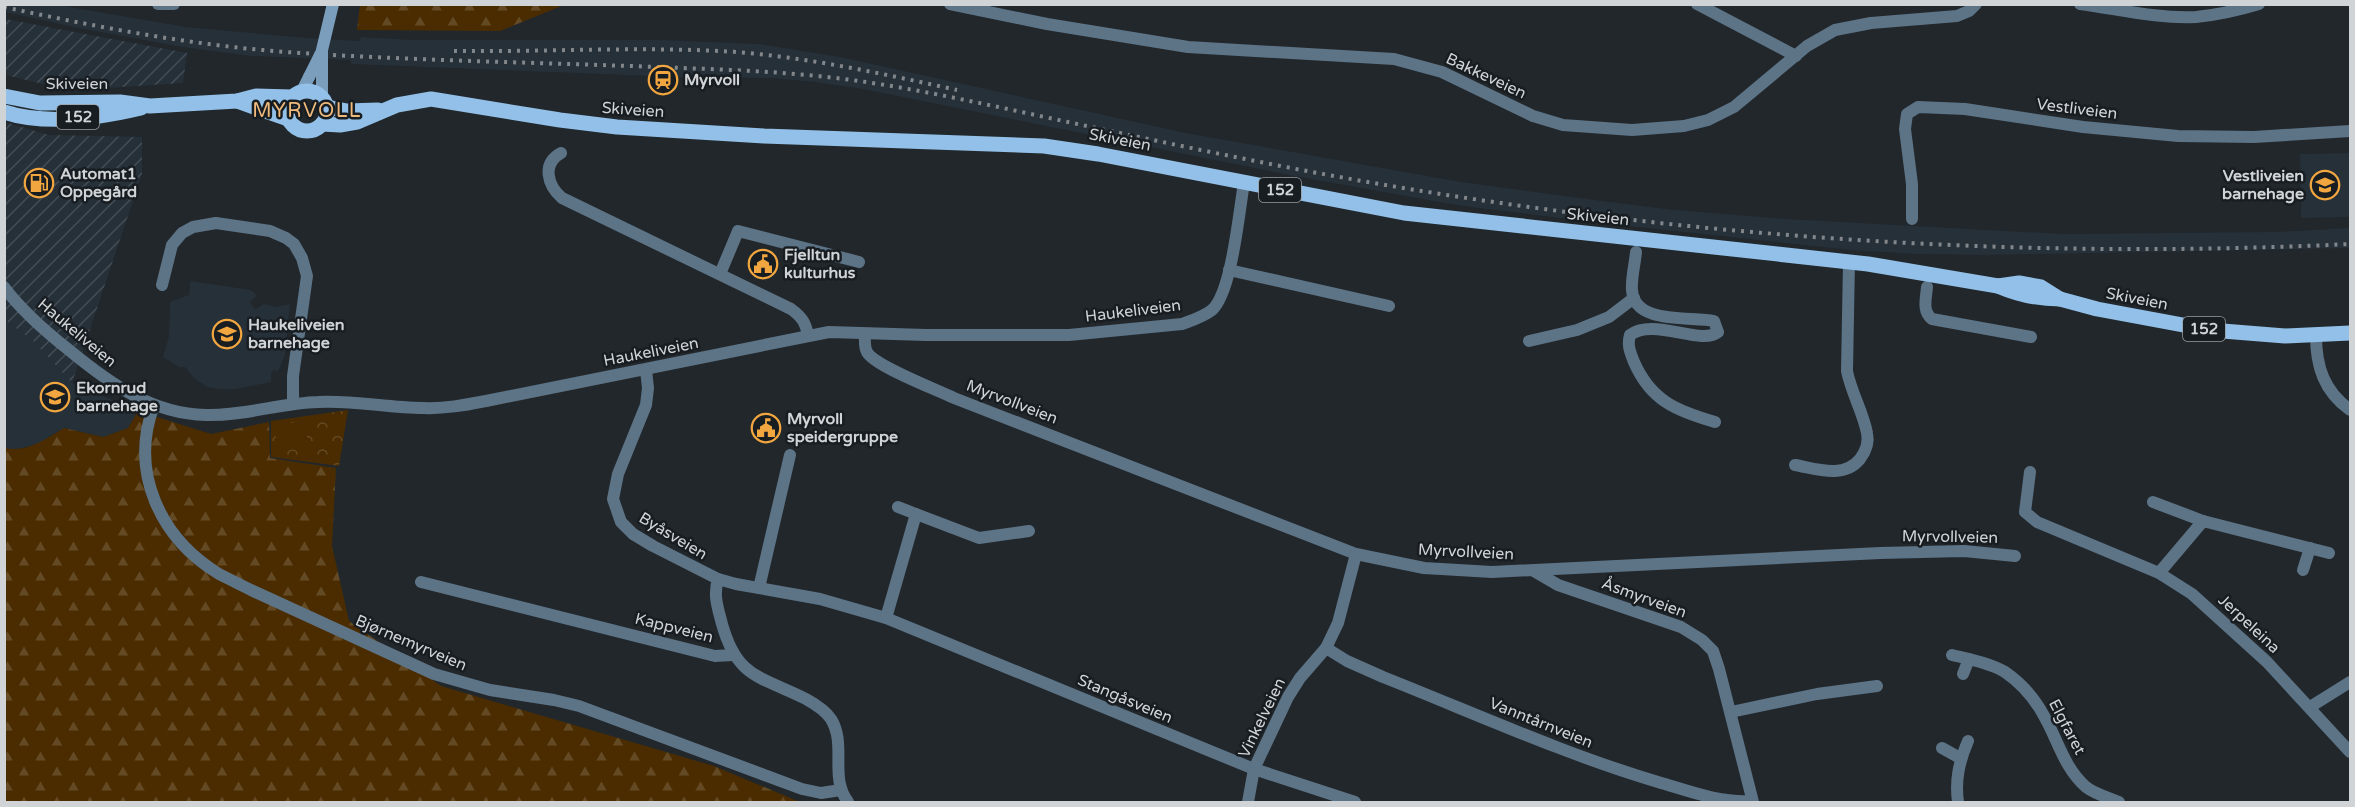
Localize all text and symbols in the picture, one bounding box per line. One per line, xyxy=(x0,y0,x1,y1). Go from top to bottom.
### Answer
street label: Bakkeveien xyxy=(1443,49,1529,103)
station icon: Myrvoll xyxy=(647,64,679,96)
place label: Myrvoll xyxy=(684,70,740,90)
street label: Skiveien xyxy=(46,74,108,94)
street label: Vestliveien xyxy=(2035,94,2119,124)
street label: Skiveien xyxy=(601,98,665,122)
district label: MYRVOLL xyxy=(252,99,362,123)
road number: 152 xyxy=(57,105,99,129)
street label: Skiveien xyxy=(1087,124,1153,156)
place label: Automat1 Oppegård xyxy=(60,164,137,202)
place label: Vestliveien barnehage xyxy=(2222,166,2304,204)
fuel station icon: Automat1 Oppegård xyxy=(23,167,55,199)
school or university icon: Vestliveien barnehage xyxy=(2309,169,2341,201)
road number: 152 xyxy=(1259,178,1301,202)
street label: Skiveien xyxy=(1566,204,1630,230)
place label: Fjelltun kulturhus xyxy=(784,245,856,283)
public building icon: Fjelltun kulturhus xyxy=(747,248,779,280)
street label: Skiveien xyxy=(2104,283,2170,315)
street label: Haukeliveien xyxy=(34,294,120,372)
street label: Haukeliveien xyxy=(1084,295,1182,327)
place label: Haukeliveien barnehage xyxy=(248,315,345,353)
road number: 152 xyxy=(2183,317,2225,341)
school or university icon: Haukeliveien barnehage xyxy=(211,318,243,350)
street label: Haukeliveien xyxy=(602,333,700,371)
street label: Myrvollveien xyxy=(963,375,1061,429)
place label: Ekornrud barnehage xyxy=(76,378,158,416)
school or university icon: Ekornrud barnehage xyxy=(39,381,71,413)
place label: Myrvoll speidergruppe xyxy=(787,409,898,447)
public building icon: Myrvoll speidergruppe xyxy=(750,412,782,444)
street label: Byåsveien xyxy=(635,508,711,564)
street label: Myrvollveien xyxy=(1902,526,1998,548)
street label: Myrvollveien xyxy=(1417,539,1515,565)
street label: Åsmyrveien xyxy=(1599,573,1689,623)
street label: Jerpeleina xyxy=(2214,590,2284,658)
street label: Kappveien xyxy=(633,609,715,647)
street label: Bjørnemyrveien xyxy=(352,611,470,675)
street label: Stangåsveien xyxy=(1074,670,1176,728)
street label: Vinkelveien xyxy=(1234,675,1290,761)
street label: Vanntårnveien xyxy=(1486,693,1596,753)
street label: Elgfaret xyxy=(2044,696,2090,758)

